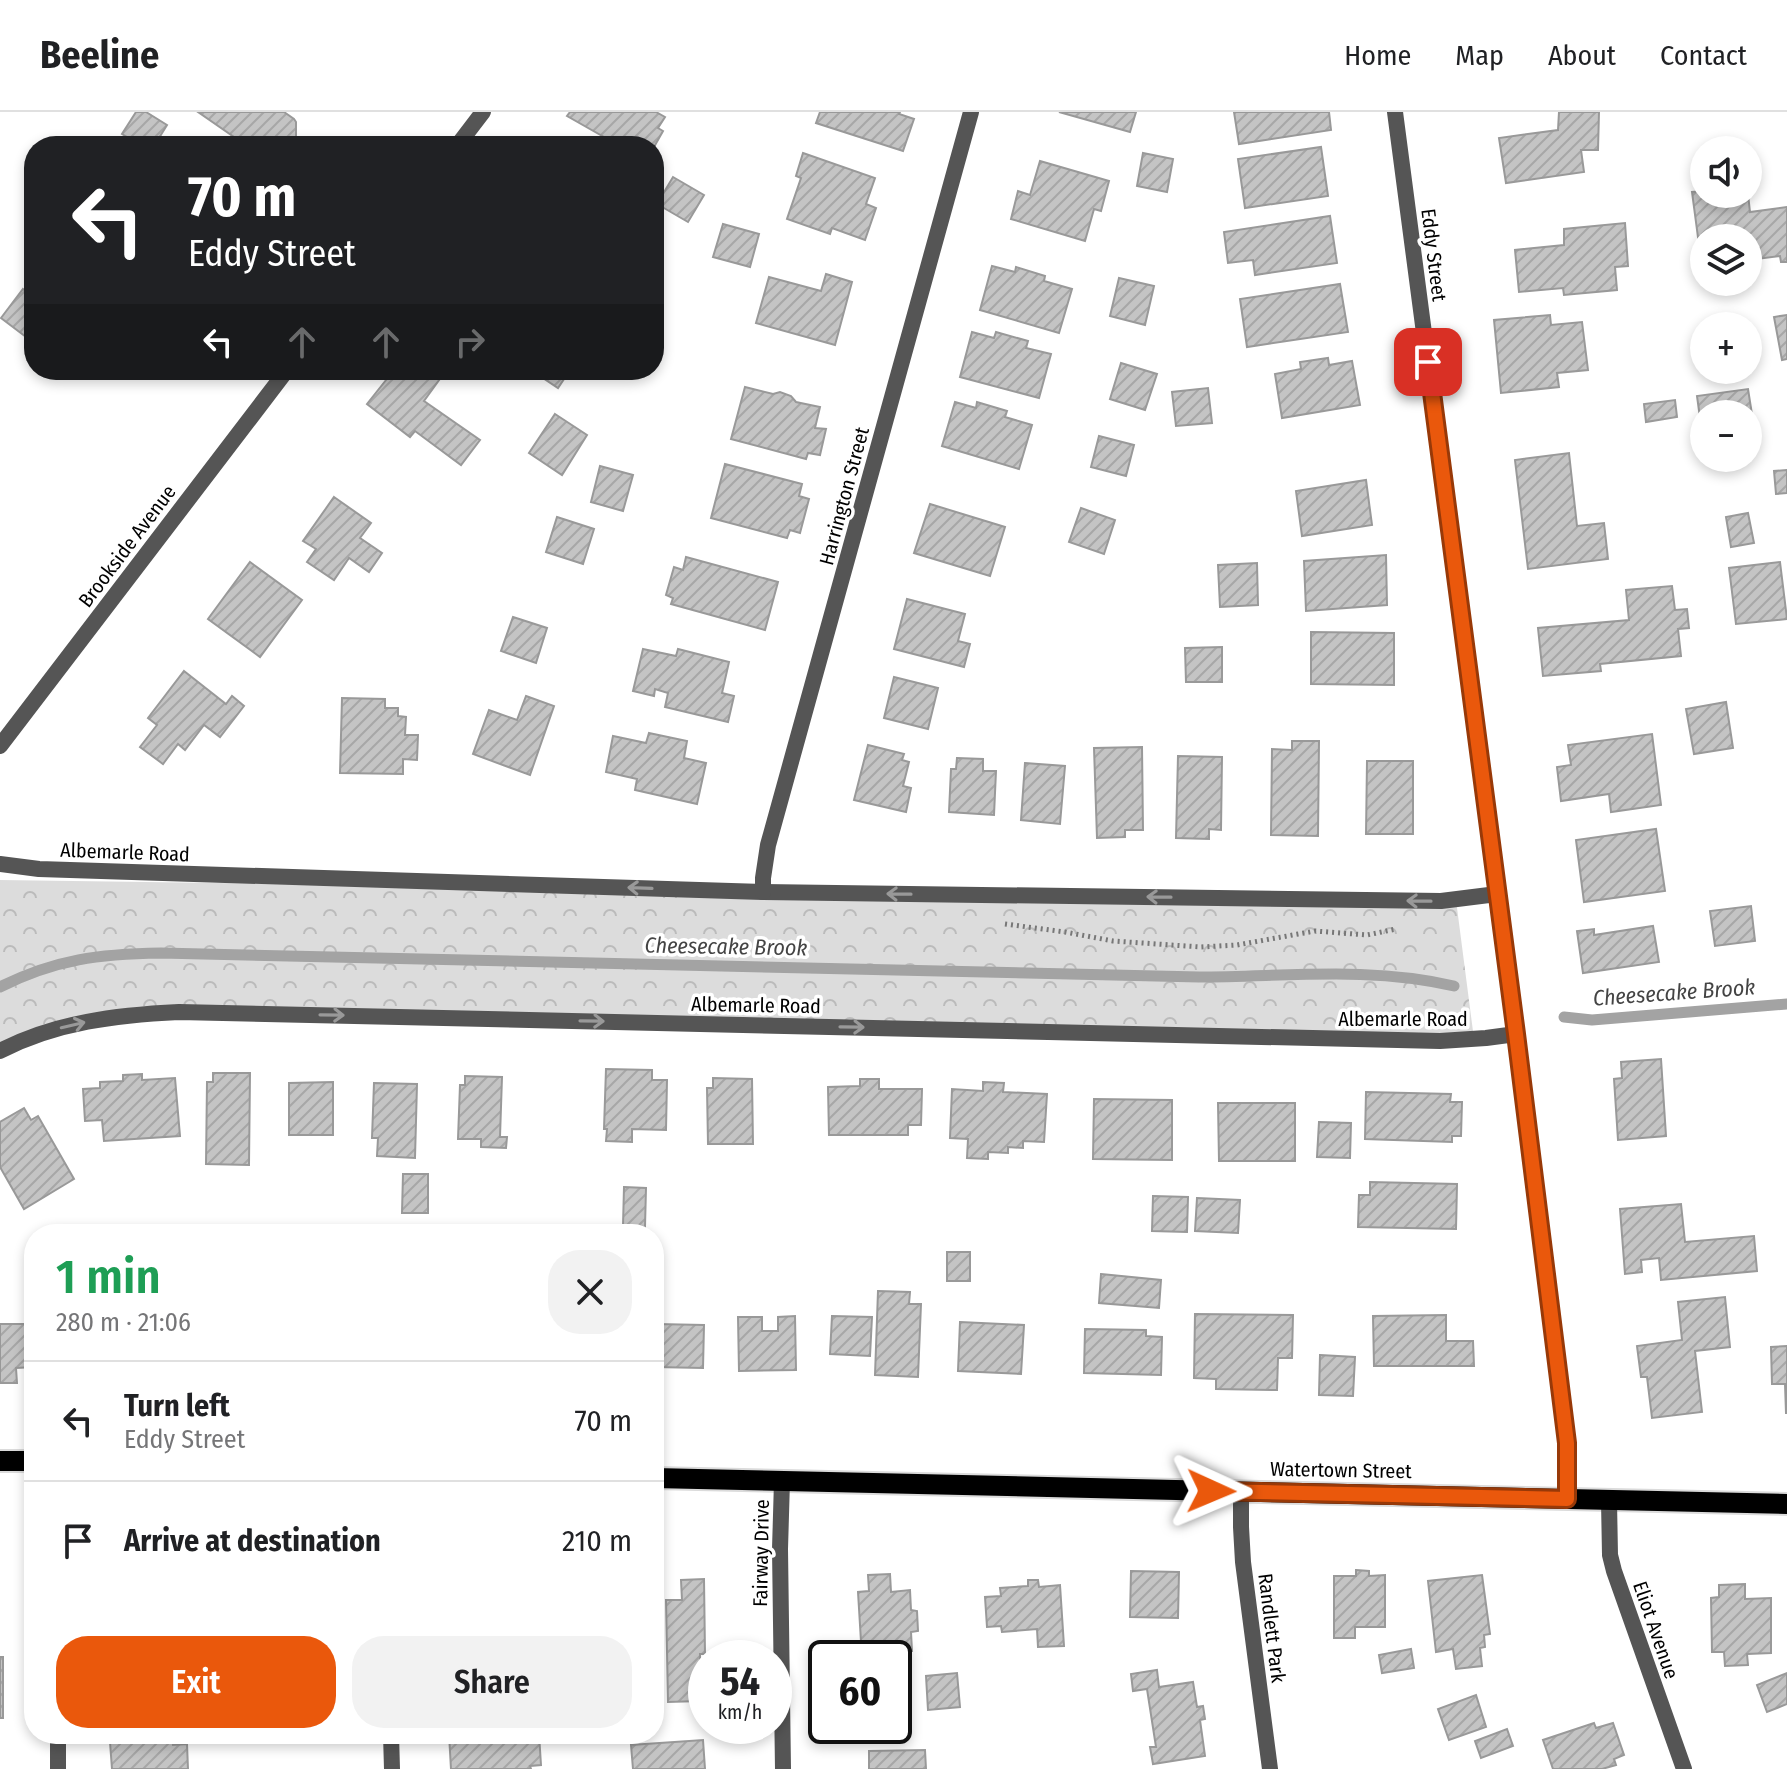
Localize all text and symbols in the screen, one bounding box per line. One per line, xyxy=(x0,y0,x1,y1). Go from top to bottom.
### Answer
text: Beeline xyxy=(40,32,159,78)
text: Home xyxy=(1344,39,1411,72)
text: Map xyxy=(1455,39,1504,72)
text: About xyxy=(1548,39,1616,72)
text: Contact xyxy=(1660,39,1747,72)
map controls xyxy=(1690,136,1762,472)
button: sound xyxy=(1690,136,1762,208)
text: 70 m xyxy=(188,164,296,231)
icon: left xyxy=(56,168,160,272)
street label: Eddy Street xyxy=(1416,207,1452,303)
button: layers xyxy=(1690,224,1762,296)
text: Eddy Street xyxy=(188,232,356,276)
button: + xyxy=(1690,312,1762,384)
icon: left xyxy=(196,320,240,364)
icon: ahead xyxy=(280,320,324,364)
icon: ahead xyxy=(364,320,408,364)
icon: right xyxy=(448,320,492,364)
pin xyxy=(1394,328,1462,396)
icon: arrive xyxy=(1406,340,1450,384)
button: − xyxy=(1690,400,1762,472)
street label: Harrington Street xyxy=(814,424,874,568)
street label: Brookside Avenue xyxy=(73,480,181,612)
street label: Albemarle Road xyxy=(60,838,190,866)
one-way arrow xyxy=(627,881,654,896)
one-way arrow xyxy=(886,886,913,902)
one-way arrow xyxy=(1146,890,1173,905)
one-way arrow xyxy=(1406,893,1433,908)
water label: Cheesecake Brook xyxy=(644,932,808,961)
water label: Cheesecake Brook xyxy=(1592,973,1756,1012)
street label: Albemarle Road xyxy=(691,992,821,1018)
street label: Albemarle Road xyxy=(1338,1007,1468,1031)
one-way arrow xyxy=(318,1008,345,1023)
one-way arrow xyxy=(578,1014,605,1029)
one-way arrow xyxy=(60,1017,86,1032)
one-way arrow xyxy=(838,1020,865,1035)
text: 1 min xyxy=(56,1248,161,1306)
button: close xyxy=(548,1250,632,1334)
text: 280 m · 21:06 xyxy=(56,1307,191,1338)
text: Turn left xyxy=(124,1388,230,1424)
icon: left xyxy=(56,1399,100,1443)
text: 70 m xyxy=(574,1403,632,1439)
text: Eddy Street xyxy=(124,1424,245,1455)
position arrow xyxy=(1169,1449,1253,1533)
street label: Watertown Street xyxy=(1270,1457,1412,1483)
street label: Fairway Drive xyxy=(748,1499,774,1607)
icon: arrive xyxy=(56,1519,100,1563)
text: Arrive at destination xyxy=(124,1523,381,1559)
text: 210 m xyxy=(562,1523,632,1559)
street label: Randlett Park xyxy=(1253,1572,1291,1685)
street label: Eliot Avenue xyxy=(1628,1578,1684,1682)
button: Exit xyxy=(56,1636,336,1728)
button: Share xyxy=(352,1636,632,1728)
speed limit sign: 60 xyxy=(808,1640,912,1744)
text: 54 xyxy=(720,1658,760,1706)
text: km/h xyxy=(718,1700,762,1724)

